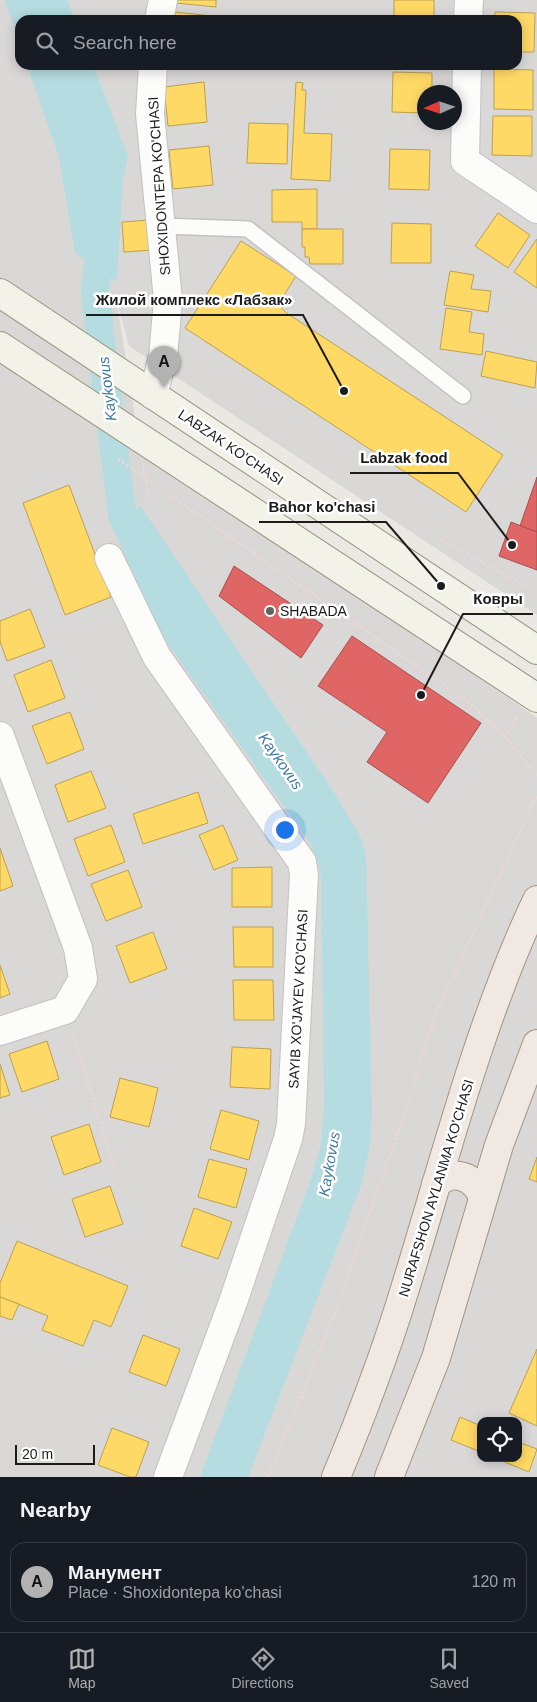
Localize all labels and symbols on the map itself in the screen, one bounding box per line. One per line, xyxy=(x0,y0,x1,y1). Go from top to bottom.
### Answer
north arrow xyxy=(417,85,462,130)
street label: SHOXIDONTEPA KO'CHASI xyxy=(145,96,173,276)
callout: Жилой комплекс «Лабзак» xyxy=(86,285,303,315)
text: Жилой комплекс «Лабзак» xyxy=(95,291,292,308)
pin: A xyxy=(148,346,180,387)
water label: Kaykovus xyxy=(95,355,119,422)
street label: LABZAK KO'CHASI xyxy=(175,406,287,488)
callout: Labzak food xyxy=(350,443,458,473)
text: Labzak food xyxy=(360,449,448,466)
callout: Bahor ko'chasi xyxy=(259,492,386,522)
text: Bahor ko'chasi xyxy=(269,498,375,515)
callout: Ковры xyxy=(463,584,533,614)
text: Ковры xyxy=(473,590,523,607)
place label: SHABADA xyxy=(280,603,348,619)
marker: SHABADA xyxy=(264,605,276,617)
water label: Kaykovus xyxy=(255,729,307,793)
your location xyxy=(272,817,298,843)
street label: SAYIB XO'JAYEV KO'CHASI xyxy=(285,909,311,1089)
street label: NURAFSHON AYLANMA KO'CHASI xyxy=(395,1077,477,1299)
water label: Kaykovus xyxy=(315,1130,343,1198)
scale bar xyxy=(15,1442,95,1465)

